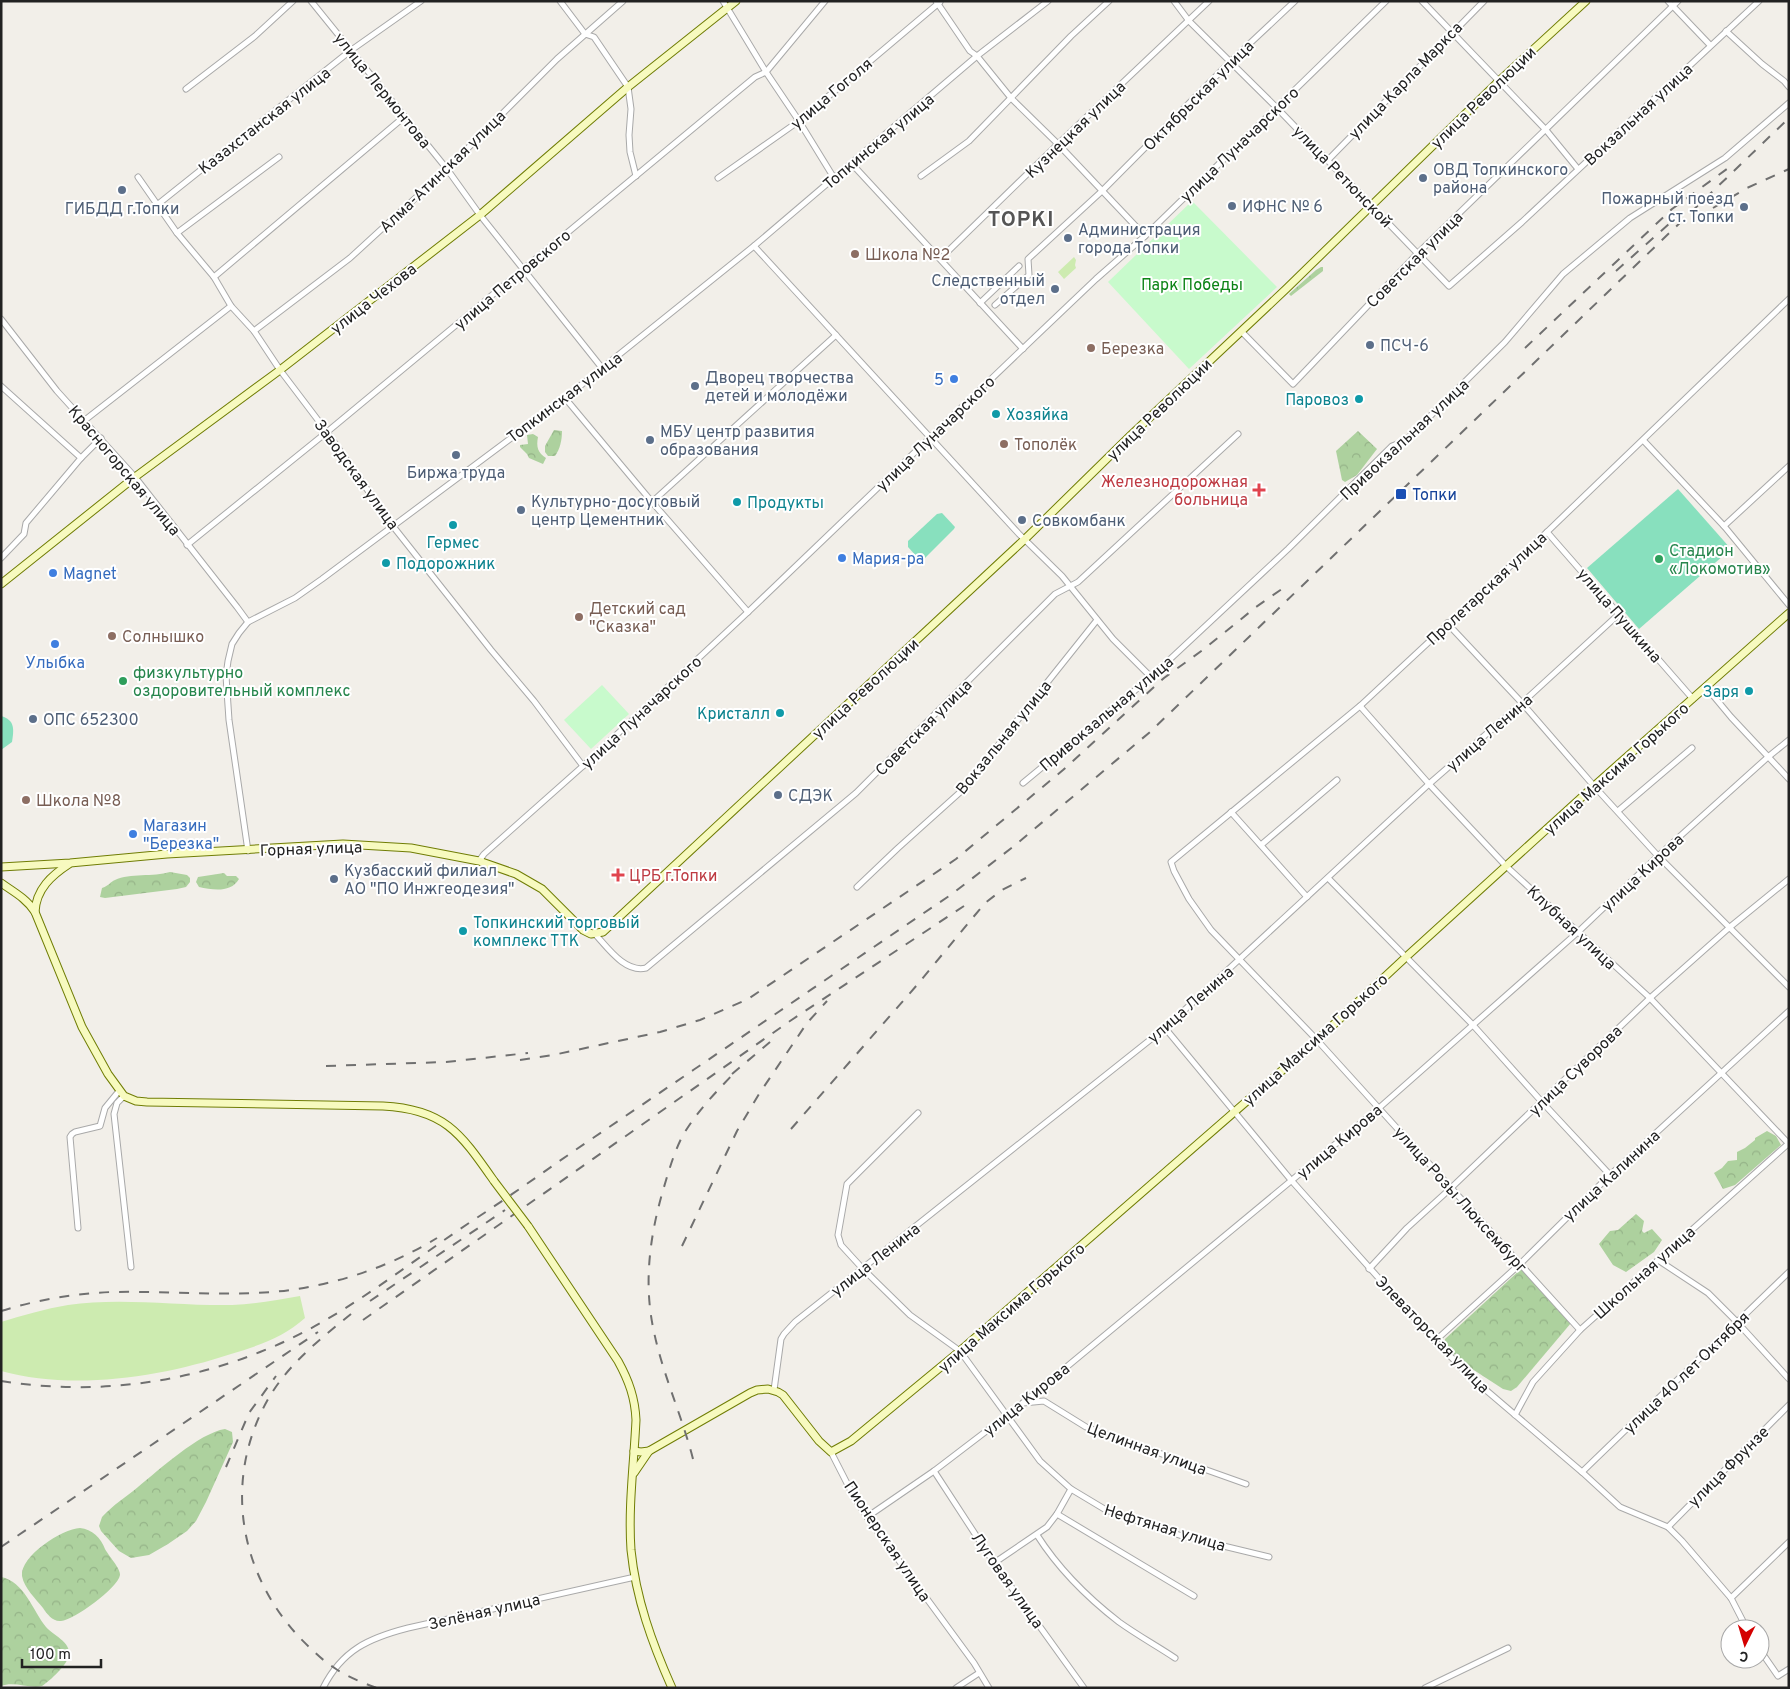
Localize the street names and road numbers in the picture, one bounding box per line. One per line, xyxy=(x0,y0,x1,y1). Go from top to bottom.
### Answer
street label: улица Карла Маркса xyxy=(1345,18,1468,144)
street label: улица Лермонтова xyxy=(329,29,434,153)
street label: Октябрьская улица xyxy=(1140,37,1259,156)
street label: улица Революции xyxy=(1428,43,1541,154)
street label: улица Гоголя xyxy=(787,54,877,135)
street label: Вокзальная улица xyxy=(1581,60,1698,171)
street label: Казахстанская улица xyxy=(195,64,335,179)
street label: Кузнецкая улица xyxy=(1022,78,1131,183)
street label: улица Луначарского xyxy=(1177,83,1304,207)
street label: Топкинская улица xyxy=(820,90,939,195)
street label: Алма-Атинская улица xyxy=(376,107,511,238)
street label: улица Ретюнской xyxy=(1288,122,1396,233)
street label: Советская улица xyxy=(1363,208,1468,313)
street label: улица Петровского xyxy=(451,226,576,335)
street label: улица Чехова xyxy=(327,260,421,339)
street label: Топкинская улица xyxy=(504,349,627,448)
street label: улица Революции xyxy=(1104,355,1217,466)
street label: улица Луначарского xyxy=(873,372,1000,496)
street label: Привокзальная улица xyxy=(1337,376,1474,505)
street label: Красногорская улица xyxy=(63,402,184,541)
street label: Заводская улица xyxy=(309,416,402,534)
street label: Пролетарская улица xyxy=(1423,529,1552,650)
street label: улица Пушкина xyxy=(1572,565,1665,668)
street label: улица Революции xyxy=(809,635,924,744)
street label: улица Луначарского xyxy=(578,652,707,775)
street label: Привокзальная улица xyxy=(1036,653,1178,776)
street label: Советская улица xyxy=(872,676,977,781)
street label: Вокзальная улица xyxy=(952,677,1057,799)
street label: улица Ленина xyxy=(1443,691,1538,776)
street label: улица Максима Горького xyxy=(1541,699,1694,840)
street label: улица Кирова xyxy=(1598,830,1689,917)
street label: Горная улица xyxy=(259,838,363,862)
street label: Клубная улица xyxy=(1522,882,1619,975)
street label: улица Ленина xyxy=(1144,963,1239,1048)
street label: улица Максима Горького xyxy=(1240,970,1393,1111)
street label: улица Суворова xyxy=(1526,1022,1627,1121)
street label: улица Кирова xyxy=(1293,1101,1387,1184)
street label: улица Розы Люксембург xyxy=(1389,1123,1531,1278)
street label: улица Калинина xyxy=(1560,1126,1665,1226)
street label: улица Ленина xyxy=(828,1219,925,1302)
street label: Школьная улица xyxy=(1590,1223,1700,1324)
street label: улица Максима Горького xyxy=(935,1239,1090,1378)
street label: Элеваторская улица xyxy=(1370,1272,1493,1398)
street label: улица 40 лет Октября xyxy=(1620,1308,1755,1439)
street label: улица Кирова xyxy=(980,1360,1075,1442)
street label: Целинная улица xyxy=(1084,1419,1209,1481)
street label: улица Фрунзе xyxy=(1685,1423,1774,1512)
street label: Пионерская улица xyxy=(839,1478,934,1606)
street label: Нефтяная улица xyxy=(1101,1501,1228,1557)
street label: Луговая улица xyxy=(966,1529,1047,1633)
street label: Зелёная улица xyxy=(427,1590,542,1636)

